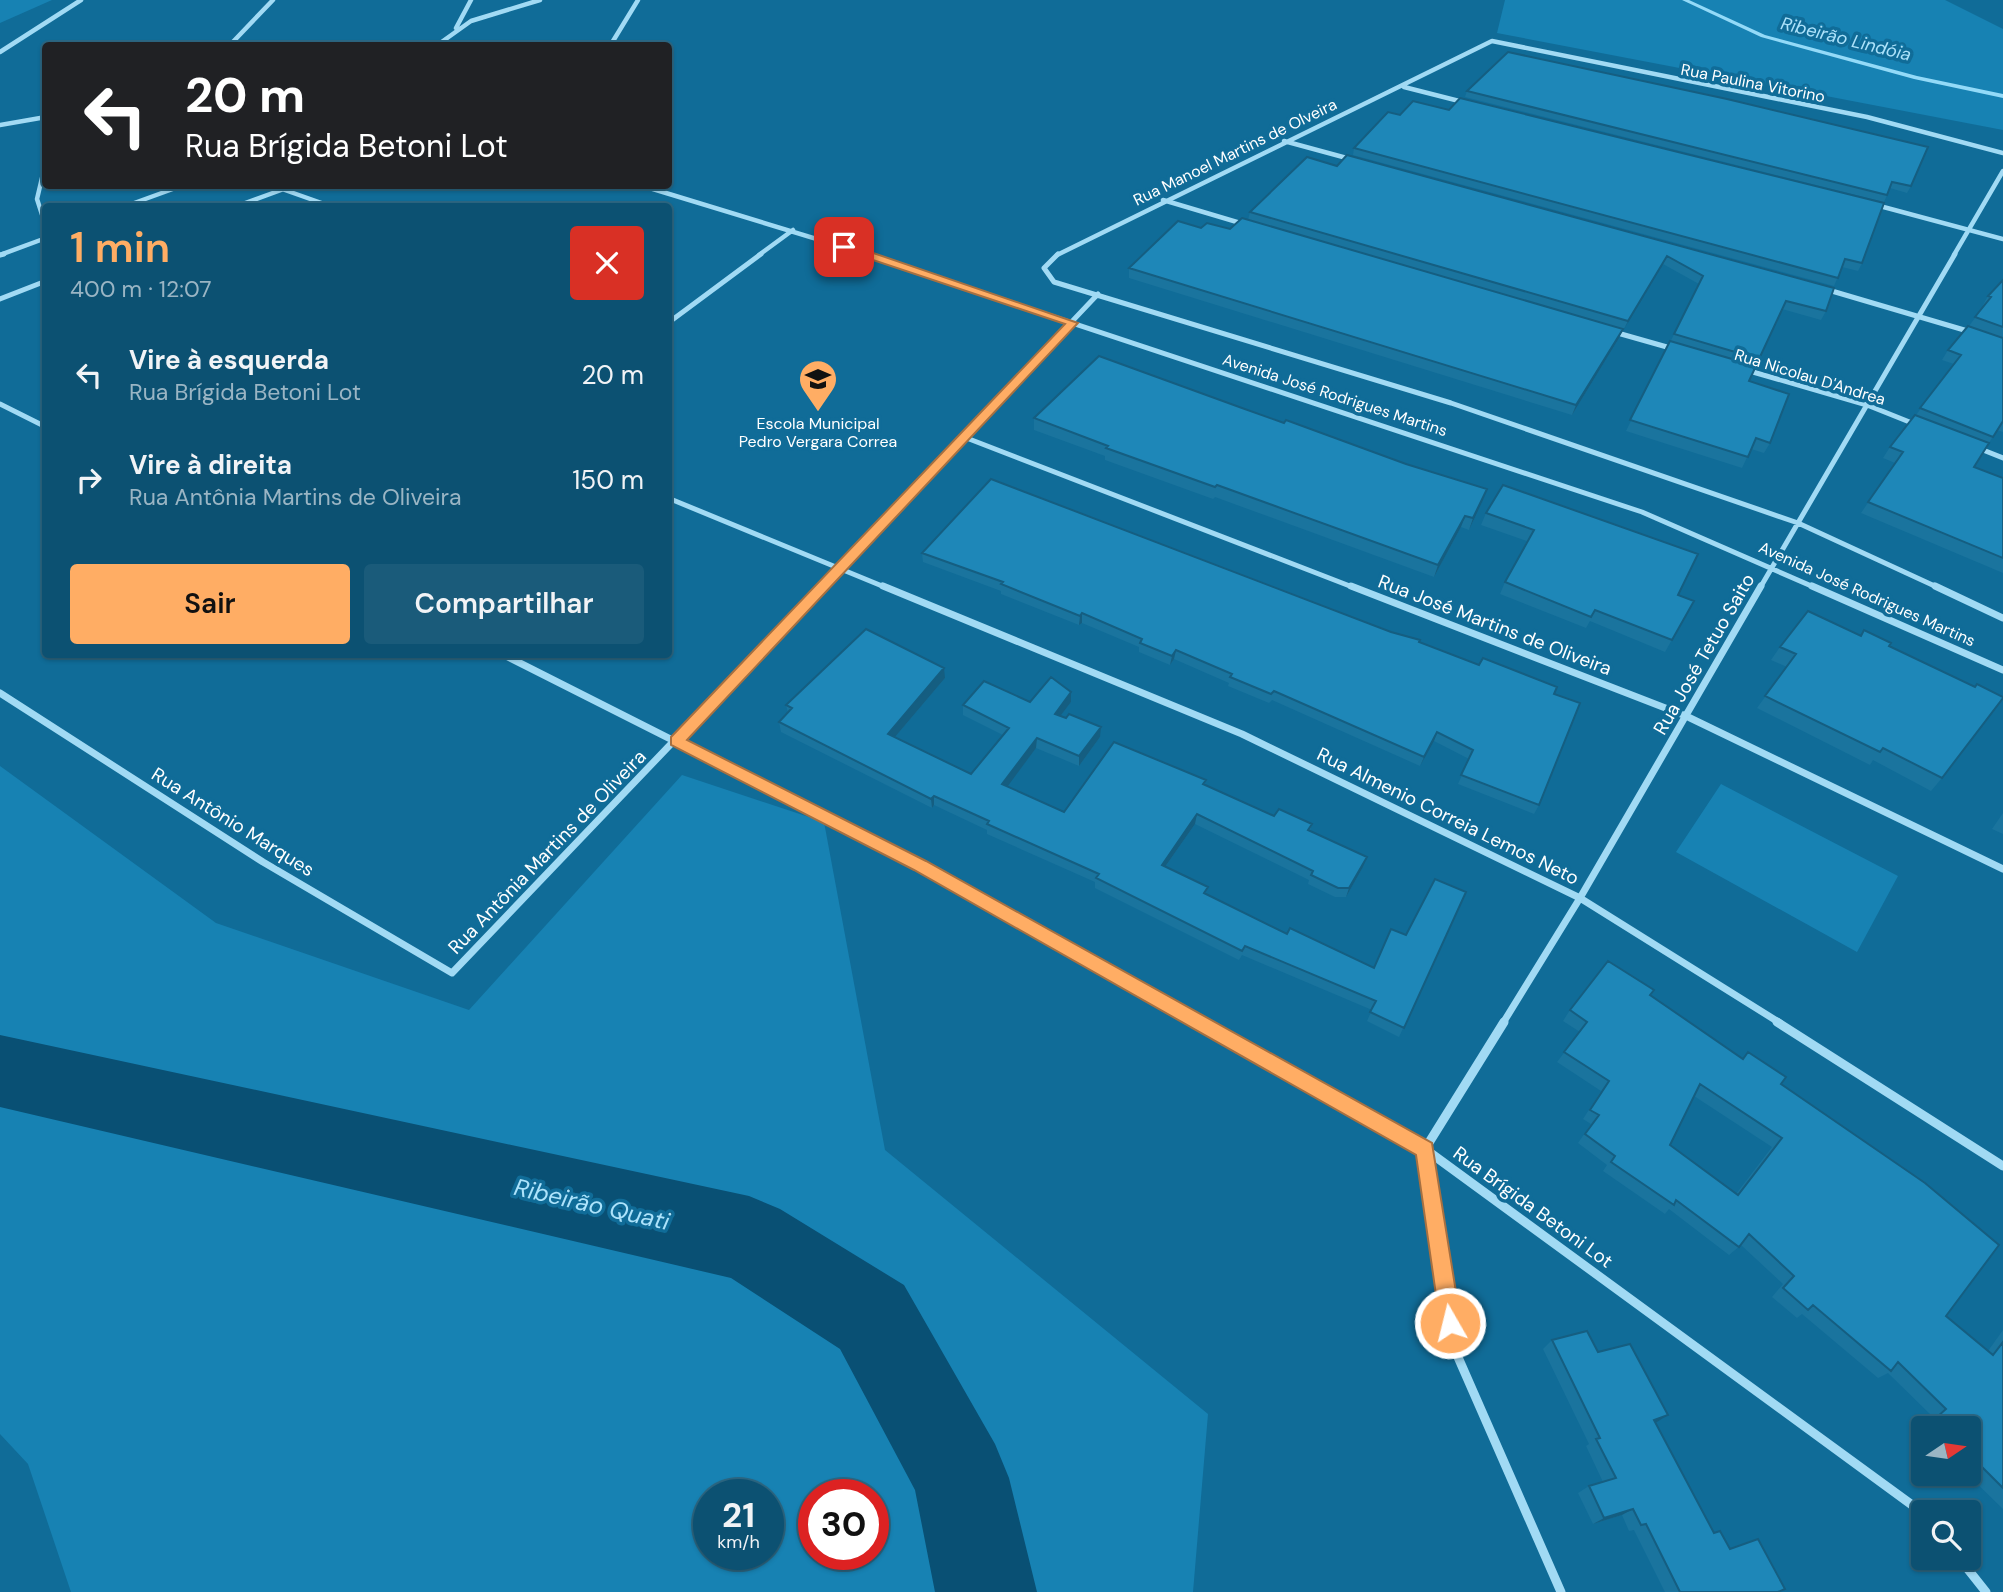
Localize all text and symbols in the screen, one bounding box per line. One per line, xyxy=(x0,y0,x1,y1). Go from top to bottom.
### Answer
water label: Ribeirão Lindóia xyxy=(1778,11,1914,67)
street label: Rua Paulina Vitorino xyxy=(1679,59,1827,107)
text: 20 m xyxy=(185,63,305,127)
icon: left xyxy=(70,70,161,161)
street label: Rua Manoel Martins de Olveira xyxy=(1130,93,1340,211)
text: Rua Brígida Betoni Lot xyxy=(185,125,508,167)
pin xyxy=(814,217,874,277)
text: 1 min xyxy=(70,220,170,275)
button: close xyxy=(570,226,644,300)
icon: arrive xyxy=(825,228,863,266)
text: 400 m · 12:07 xyxy=(70,274,212,304)
text: Vire à esquerda xyxy=(129,343,329,377)
street label: Rua Nicolau D'Andrea xyxy=(1732,344,1888,410)
street label: Avenida José Rodrigues Martins xyxy=(1220,349,1450,441)
icon: left xyxy=(70,356,108,394)
text: 20 m xyxy=(581,358,644,392)
school or university icon: Escola Municipal Pedro Vergara Correa xyxy=(797,358,839,413)
text: Rua Brígida Betoni Lot xyxy=(129,377,361,407)
place label: Escola Municipal Pedro Vergara Correa xyxy=(739,413,897,452)
text: Vire à direita xyxy=(129,448,292,482)
icon: right xyxy=(70,461,108,499)
text: 150 m xyxy=(572,463,644,497)
text: Rua Antônia Martins de Oliveira xyxy=(129,482,462,512)
street label: Avenida José Rodrigues Martins xyxy=(1755,537,1979,651)
button: Sair xyxy=(70,564,350,644)
button: Compartilhar xyxy=(364,564,644,644)
street label: Rua José Martins de Oliveira xyxy=(1375,569,1615,681)
street label: Rua José Tetuo Saito xyxy=(1648,569,1760,739)
street label: Rua Almenio Correia Lemos Neto xyxy=(1313,742,1583,890)
street label: Rua Antônia Martins de Oliveira xyxy=(443,744,651,960)
street label: Rua Antônio Marques xyxy=(147,762,319,882)
street label: Rua Brígida Betoni Lot xyxy=(1448,1141,1618,1273)
water label: Ribeirão Quati xyxy=(511,1171,674,1237)
position arrow xyxy=(1413,1286,1487,1360)
north arrow xyxy=(1911,1416,1981,1486)
map controls xyxy=(1911,1416,1981,1570)
speed limit sign: 30 xyxy=(798,1479,889,1570)
text: 21 xyxy=(722,1492,755,1538)
button: search xyxy=(1911,1500,1981,1570)
text: km/h xyxy=(717,1530,760,1554)

